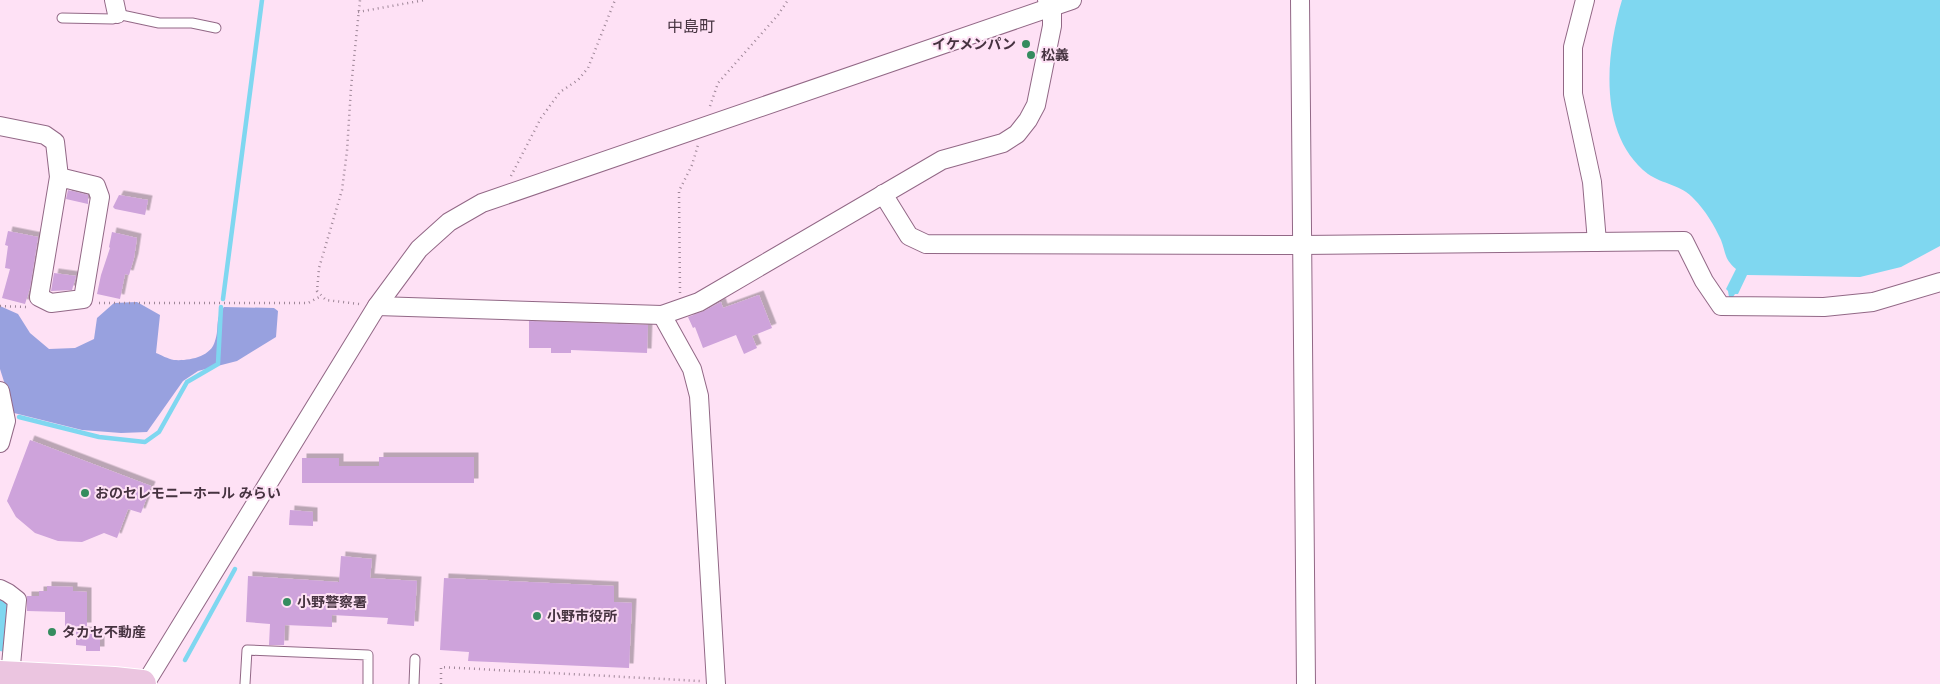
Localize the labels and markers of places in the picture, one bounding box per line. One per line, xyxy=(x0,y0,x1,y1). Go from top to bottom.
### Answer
place label: イケメンパン xyxy=(932,34,1016,53)
marker: イケメンパン xyxy=(1020,38,1032,50)
place label: 松義 xyxy=(1041,45,1069,64)
marker: 松義 xyxy=(1025,49,1037,61)
place label: おのセレモニーホール みらい xyxy=(95,483,281,502)
marker: おのセレモニーホール みらい xyxy=(79,487,91,499)
place label: 小野警察署 xyxy=(297,592,367,611)
marker: 小野警察署 xyxy=(281,596,293,608)
place label: 小野市役所 xyxy=(547,606,617,625)
marker: 小野市役所 xyxy=(531,610,543,622)
place label: タカセ不動産 xyxy=(62,622,146,641)
marker: タカセ不動産 xyxy=(46,626,58,638)

